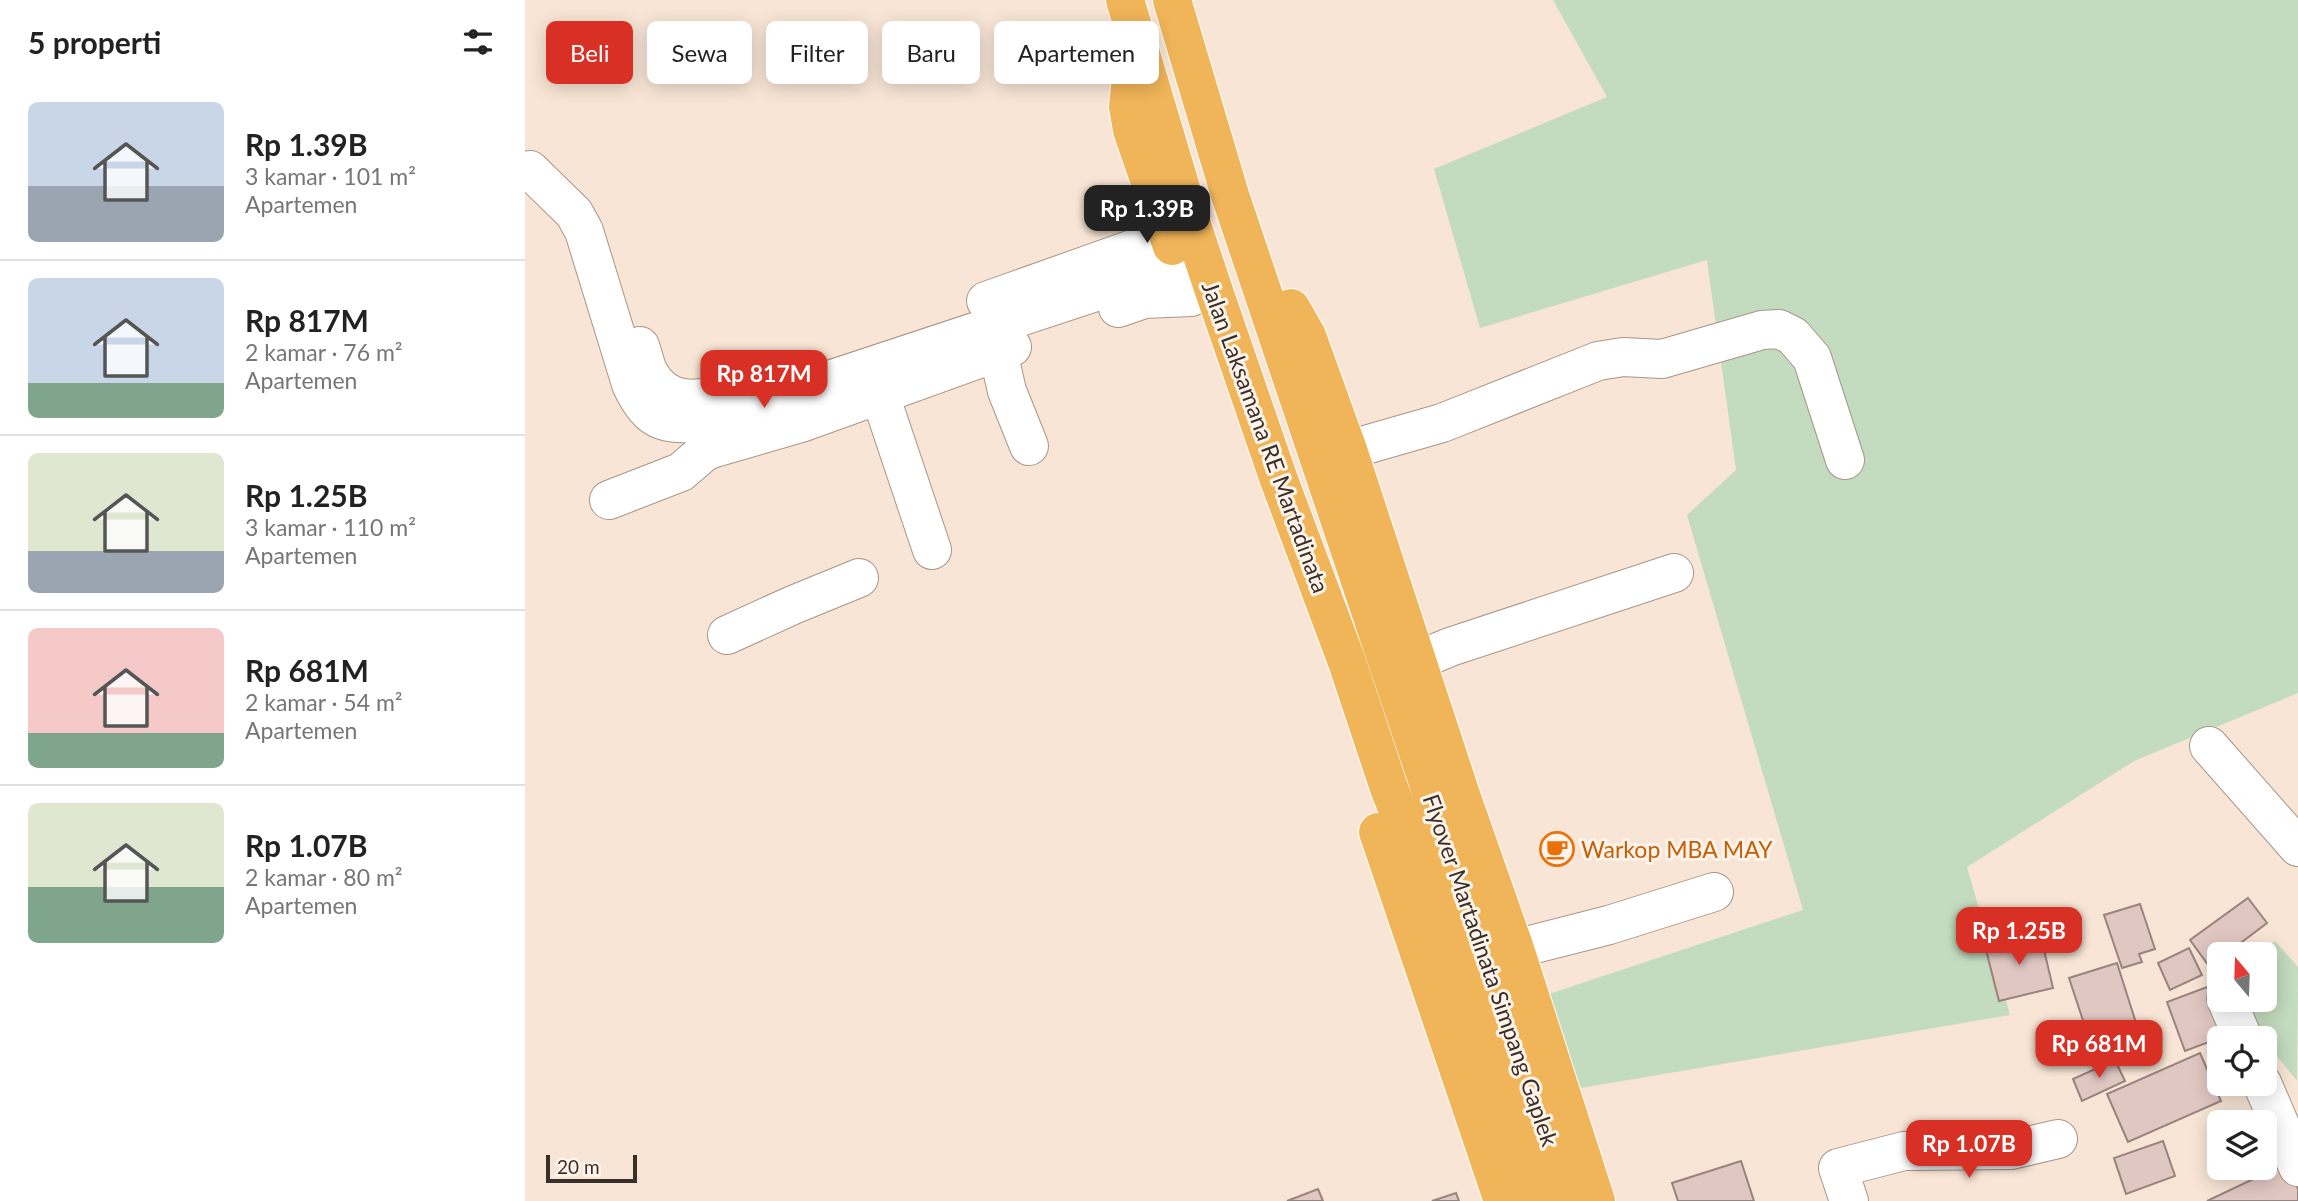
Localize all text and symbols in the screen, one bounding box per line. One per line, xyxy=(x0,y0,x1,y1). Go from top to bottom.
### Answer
chip: Beli xyxy=(546,21,633,84)
chip: Sewa xyxy=(647,21,752,84)
chip: Filter xyxy=(766,21,868,84)
chip: Baru xyxy=(882,21,980,84)
chip: Apartemen xyxy=(994,21,1159,84)
icon: filters xyxy=(459,23,497,61)
text: 5 properti xyxy=(28,24,161,60)
text: Rp 1.39B xyxy=(245,126,368,162)
icon: home xyxy=(84,130,168,214)
text: 3 kamar · 101 m² xyxy=(245,162,416,190)
pin: Rp 1.39B xyxy=(1075,186,1219,245)
text: Apartemen xyxy=(245,190,357,218)
text: Rp 1.39B xyxy=(1100,194,1194,222)
street label: Jalan Laksamana RE Martadinata xyxy=(1197,277,1335,597)
text: Rp 817M xyxy=(245,302,369,338)
icon: home xyxy=(84,306,168,390)
text: 2 kamar · 76 m² xyxy=(245,338,403,366)
pin: Rp 817M xyxy=(699,350,829,410)
text: Rp 817M xyxy=(716,359,812,387)
text: Apartemen xyxy=(245,366,357,394)
text: Rp 1.25B xyxy=(245,477,368,513)
icon: home xyxy=(84,481,168,565)
text: 3 kamar · 110 m² xyxy=(245,513,416,541)
text: Apartemen xyxy=(245,541,357,569)
text: Rp 681M xyxy=(245,652,369,688)
icon: home xyxy=(84,656,168,740)
text: 2 kamar · 54 m² xyxy=(245,688,403,716)
text: Apartemen xyxy=(245,716,357,744)
street label: Flyover Martadinata Simpang Gaplek xyxy=(1417,790,1565,1150)
text: Rp 1.07B xyxy=(245,827,368,863)
cafe icon: Warkop MBA MAY xyxy=(1538,830,1576,868)
icon: home xyxy=(84,831,168,915)
place label: Warkop MBA MAY xyxy=(1581,835,1773,863)
text: 2 kamar · 80 m² xyxy=(245,863,403,891)
text: Apartemen xyxy=(245,891,357,919)
pin: Rp 1.25B xyxy=(1947,908,2091,967)
text: Rp 1.25B xyxy=(1972,916,2066,944)
north arrow xyxy=(2207,942,2277,1012)
map controls xyxy=(2207,942,2277,1180)
pin: Rp 681M xyxy=(2034,1020,2164,1080)
button: locate xyxy=(2207,1026,2277,1096)
text: Rp 681M xyxy=(2051,1029,2147,1057)
button: layers xyxy=(2207,1110,2277,1180)
pin: Rp 1.07B xyxy=(1897,1120,2041,1180)
text: Rp 1.07B xyxy=(1922,1129,2016,1157)
scale bar xyxy=(546,1152,637,1184)
text: 20 m xyxy=(557,1155,600,1178)

